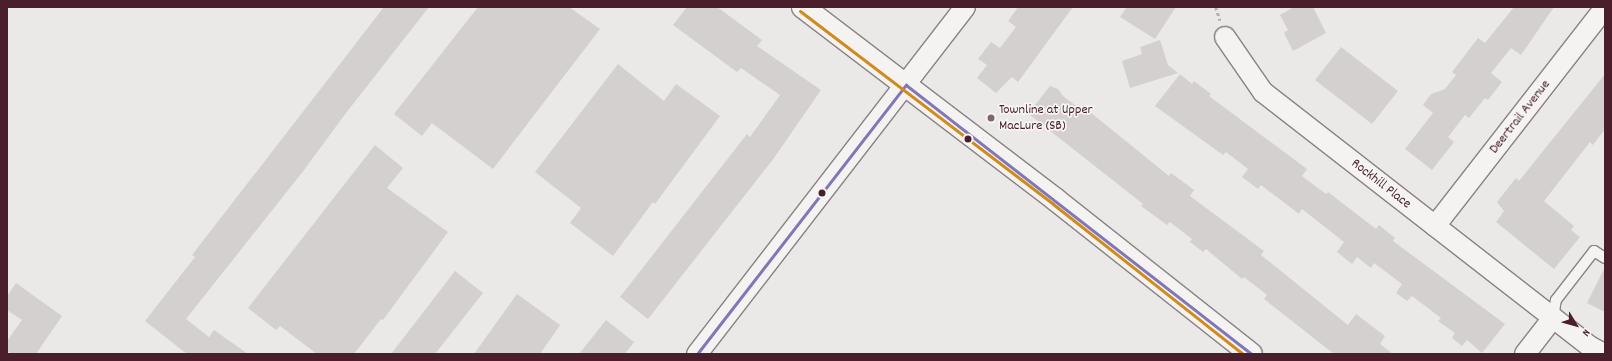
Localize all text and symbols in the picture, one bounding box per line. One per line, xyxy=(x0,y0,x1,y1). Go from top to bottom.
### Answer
street label: Deertrail Avenue xyxy=(1486,77,1554,157)
place label: Townline at Upper MacLure (SB) xyxy=(999,102,1093,134)
marker: Townline at Upper MacLure (SB) xyxy=(986,113,996,123)
unlabelled marker xyxy=(963,134,973,144)
street label: Rockhill Place xyxy=(1348,155,1414,213)
unlabelled marker xyxy=(817,188,827,198)
north arrow xyxy=(1556,305,1596,345)
text: N xyxy=(1578,325,1594,339)

